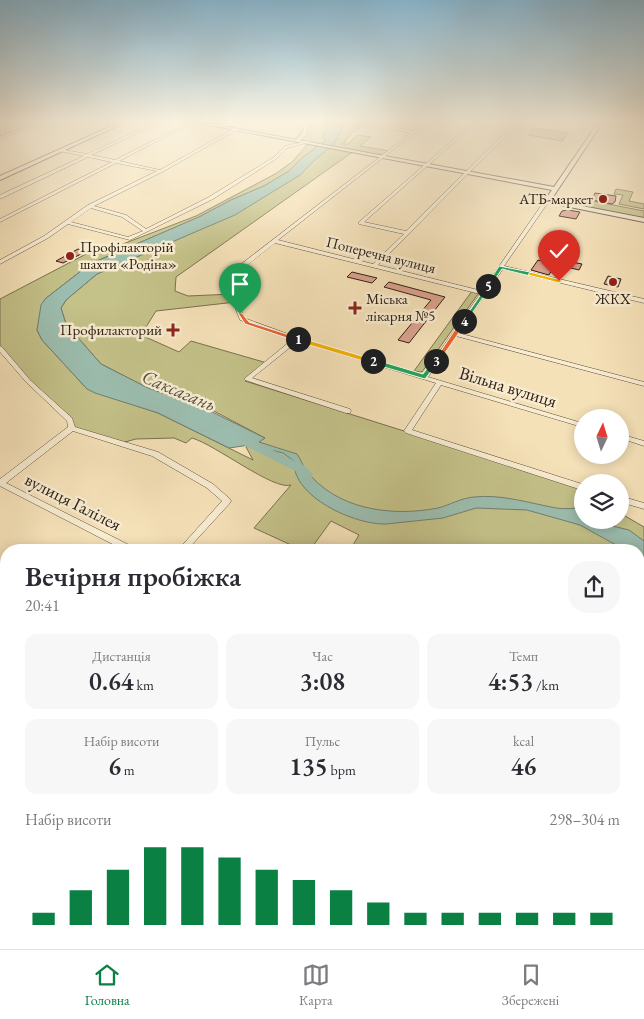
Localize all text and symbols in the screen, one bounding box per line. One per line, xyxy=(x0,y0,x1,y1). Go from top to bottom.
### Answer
place label: АТБ-маркет xyxy=(518,189,593,208)
marker: АТБ-маркет xyxy=(597,193,609,205)
pin xyxy=(538,230,580,281)
street label: Поперечна вулиця xyxy=(324,232,438,277)
place label: Профілакторій шахти «Родіна» xyxy=(80,237,177,273)
icon: check xyxy=(545,237,573,265)
marker: Профілакторій шахти «Родіна» xyxy=(64,250,76,262)
pin xyxy=(219,263,261,314)
icon: arrive xyxy=(226,270,254,298)
pin: 5 xyxy=(476,274,500,298)
marker: ЖКХ xyxy=(607,276,619,288)
text: 5 xyxy=(485,277,492,295)
place label: Міська лікарня №5 xyxy=(366,289,435,325)
place label: ЖКХ xyxy=(594,289,631,308)
marker: Міська лікарня №5 xyxy=(348,301,362,315)
pin: 4 xyxy=(452,308,476,334)
text: 4 xyxy=(461,312,468,330)
place label: Профилакторий xyxy=(60,320,162,339)
marker: Профилакторий xyxy=(166,323,180,337)
pin: 1 xyxy=(286,326,310,352)
text: 1 xyxy=(295,330,302,348)
pin: 2 xyxy=(360,348,386,374)
pin: 3 xyxy=(424,348,448,374)
text: 2 xyxy=(370,352,377,370)
text: 3 xyxy=(433,352,440,370)
street label: Вільна вулиця xyxy=(456,361,560,412)
water label: Саксагань xyxy=(138,364,220,417)
north arrow xyxy=(574,409,629,464)
map controls xyxy=(574,409,629,529)
street label: вулиця Галілея xyxy=(21,467,125,536)
button: layers xyxy=(574,474,629,529)
text: Вечірня пробіжка xyxy=(25,558,241,594)
button: share xyxy=(568,561,620,613)
text: 20:41 xyxy=(25,595,60,616)
text: Дистанція xyxy=(92,647,151,665)
text: Час xyxy=(312,647,333,665)
text: Темп xyxy=(509,647,538,665)
text: 0.64 xyxy=(89,665,134,697)
text: 3:08 xyxy=(300,665,345,697)
text: 4:53 xyxy=(488,665,533,697)
text: km xyxy=(134,676,154,694)
text: /km xyxy=(533,676,559,694)
text: Набір висоти xyxy=(84,732,159,750)
text: Пульс xyxy=(305,732,340,750)
text: kcal xyxy=(513,732,534,750)
text: 6 xyxy=(108,750,121,782)
text: 135 xyxy=(289,750,328,782)
text: 46 xyxy=(511,750,536,782)
text: m xyxy=(121,761,135,779)
text: bpm xyxy=(328,761,356,779)
text: Набір висоти xyxy=(25,809,111,830)
text: 298–304 m xyxy=(549,809,620,830)
tab: Головна xyxy=(85,961,130,1009)
tab: Карта xyxy=(299,961,333,1009)
tab: Збережені xyxy=(502,961,559,1009)

